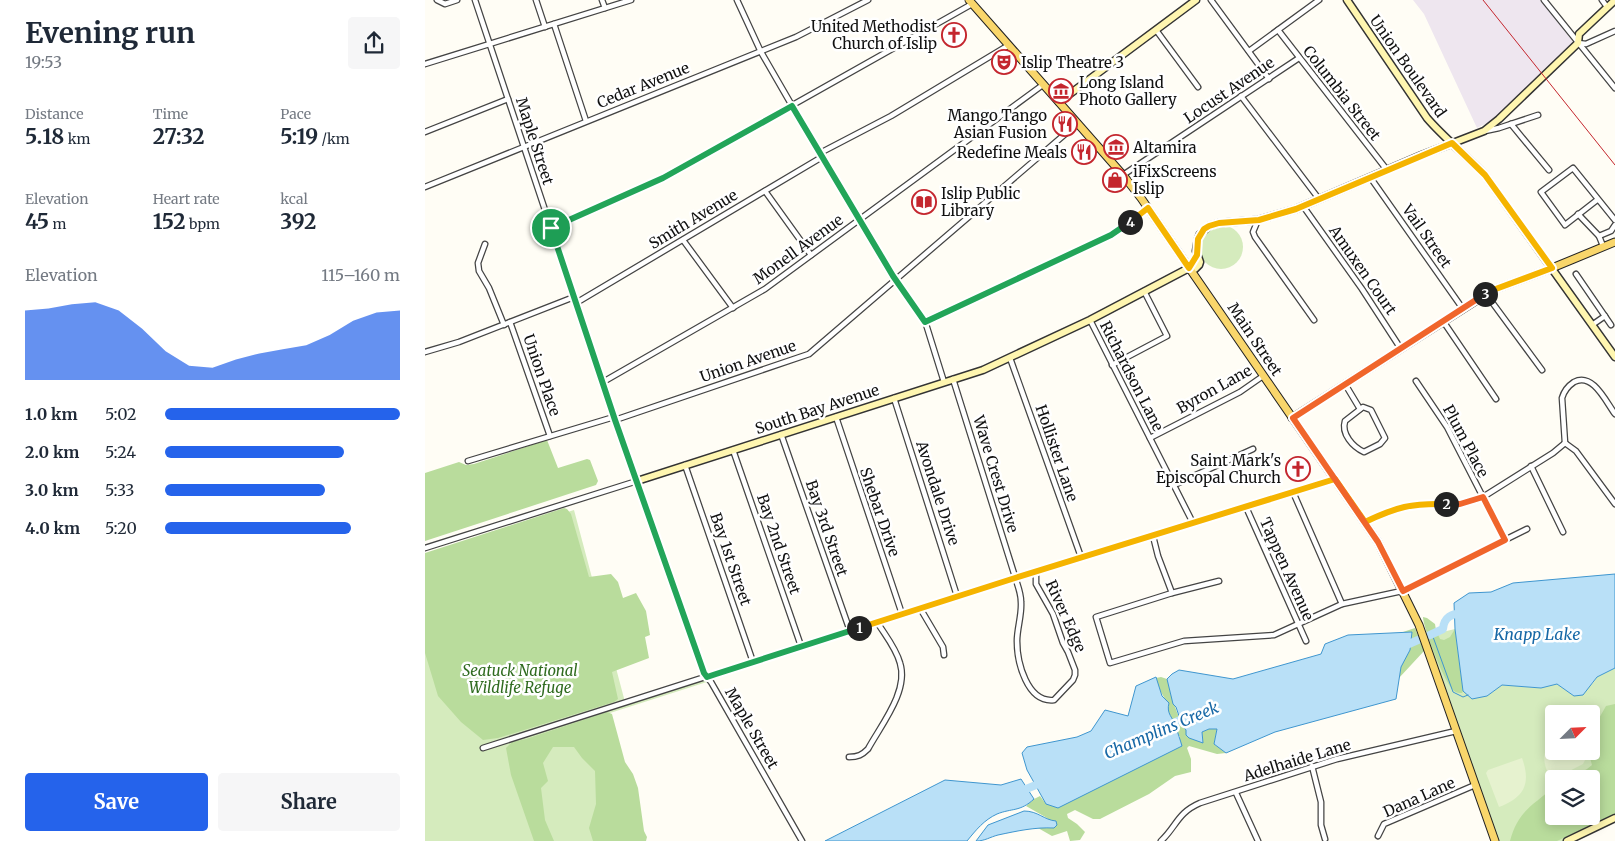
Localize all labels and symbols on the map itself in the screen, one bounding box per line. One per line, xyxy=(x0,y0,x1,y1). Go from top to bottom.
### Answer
street label: Union Boulevard xyxy=(1366,11,1450,121)
place label: United Methodist Church of Islip xyxy=(811,17,937,53)
church icon: United Methodist Church of Islip xyxy=(941,22,967,48)
street label: Columbia Street xyxy=(1299,42,1385,144)
theatre icon: Islip Theatre 3 xyxy=(991,49,1017,75)
place label: Islip Theatre 3 xyxy=(1021,53,1124,72)
street label: Locust Avenue xyxy=(1180,53,1278,127)
street label: Cedar Avenue xyxy=(594,58,692,112)
place label: Long Island Photo Gallery xyxy=(1079,73,1177,109)
museum icon: Long Island Photo Gallery xyxy=(1048,78,1074,104)
street label: Maple Street xyxy=(512,95,558,187)
place label: Mango Tango Asian Fusion xyxy=(947,106,1047,142)
restaurant icon: Mango Tango Asian Fusion xyxy=(1052,111,1078,137)
museum icon: Altamira xyxy=(1103,134,1129,160)
place label: Altamira xyxy=(1132,138,1197,157)
restaurant icon: Redefine Meals xyxy=(1071,139,1097,165)
place label: Redefine Meals xyxy=(957,143,1067,162)
place label: iFixScreens Islip xyxy=(1133,162,1217,198)
shop icon: iFixScreens Islip xyxy=(1102,167,1128,193)
place label: Islip Public Library xyxy=(941,184,1021,220)
street label: Smith Avenue xyxy=(645,185,741,253)
library icon: Islip Public Library xyxy=(911,189,937,215)
street label: Vail Street xyxy=(1398,200,1456,272)
pin xyxy=(530,207,572,249)
street label: Monell Avenue xyxy=(749,210,847,288)
pin: 4 xyxy=(1117,210,1143,234)
street label: Amuxen Court xyxy=(1325,221,1401,318)
pin: 3 xyxy=(1473,282,1497,306)
street label: Main Street xyxy=(1224,299,1286,379)
street label: Richardson Lane xyxy=(1096,318,1168,434)
street label: Union Place xyxy=(519,332,565,419)
street label: Union Avenue xyxy=(697,336,799,386)
street label: Byron Lane xyxy=(1173,361,1255,417)
street label: South Bay Avenue xyxy=(753,380,882,438)
street label: Hollister Lane xyxy=(1032,402,1083,504)
street label: Plum Place xyxy=(1439,402,1493,481)
street label: Wave Crest Drive xyxy=(969,412,1023,535)
street label: Avondale Drive xyxy=(912,437,964,548)
place label: Saint Mark's Episcopal Church xyxy=(1156,451,1281,487)
church icon: Saint Mark's Episcopal Church xyxy=(1285,456,1311,482)
street label: Shebar Drive xyxy=(856,465,904,559)
street label: Bay 3rd Street xyxy=(802,477,852,579)
street label: Bay 2nd Street xyxy=(753,491,805,597)
pin: 2 xyxy=(1433,492,1459,516)
street label: Bay 1st Street xyxy=(706,510,756,608)
street label: Tappen Avenue xyxy=(1256,514,1318,624)
street label: River Edge xyxy=(1042,577,1090,655)
pin: 1 xyxy=(847,616,871,640)
water label: Knapp Lake xyxy=(1493,624,1580,644)
park label: Seatuck National Wildlife Refuge xyxy=(462,661,578,697)
street label: Maple Street xyxy=(721,684,783,772)
water label: Champlins Creek xyxy=(1101,697,1221,763)
north arrow xyxy=(1545,705,1600,760)
street label: Adelhaide Lane xyxy=(1240,735,1353,786)
street label: Dana Lane xyxy=(1380,773,1458,821)

